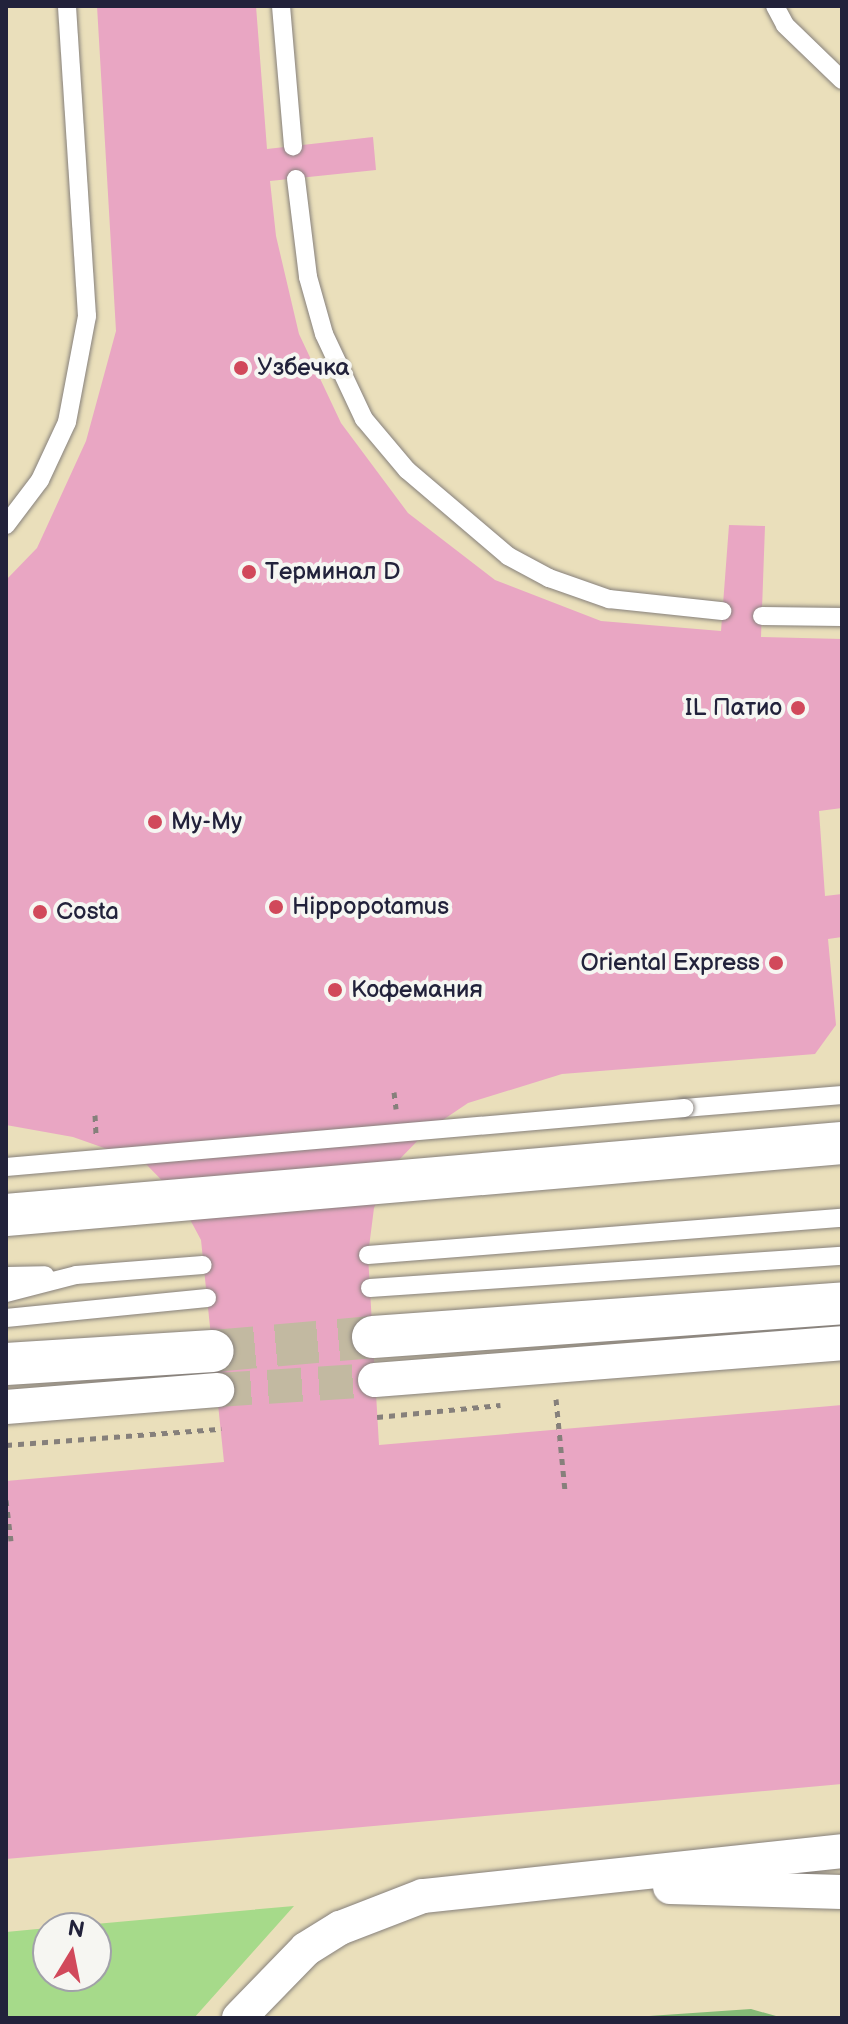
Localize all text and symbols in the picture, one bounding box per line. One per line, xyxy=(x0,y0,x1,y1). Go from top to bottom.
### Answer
place label: Узбечка xyxy=(257,354,350,382)
marker: Узбечка xyxy=(232,359,250,377)
place label: Терминал D xyxy=(265,558,400,586)
marker: Терминал D xyxy=(240,563,258,581)
place label: IL Патио xyxy=(685,694,782,722)
marker: IL Патио xyxy=(789,699,807,717)
place label: Му-Му xyxy=(171,808,242,836)
marker: Му-Му xyxy=(146,813,164,831)
place label: Hippopotamus xyxy=(292,893,449,921)
place label: Costa xyxy=(56,898,119,926)
marker: Hippopotamus xyxy=(267,898,285,916)
marker: Costa xyxy=(31,903,49,921)
place label: Oriental Express xyxy=(580,949,760,977)
marker: Oriental Express xyxy=(767,954,785,972)
place label: Кофемания xyxy=(351,976,483,1004)
marker: Кофемания xyxy=(326,981,344,999)
north arrow xyxy=(32,1912,112,1992)
text: N xyxy=(65,1915,86,1945)

